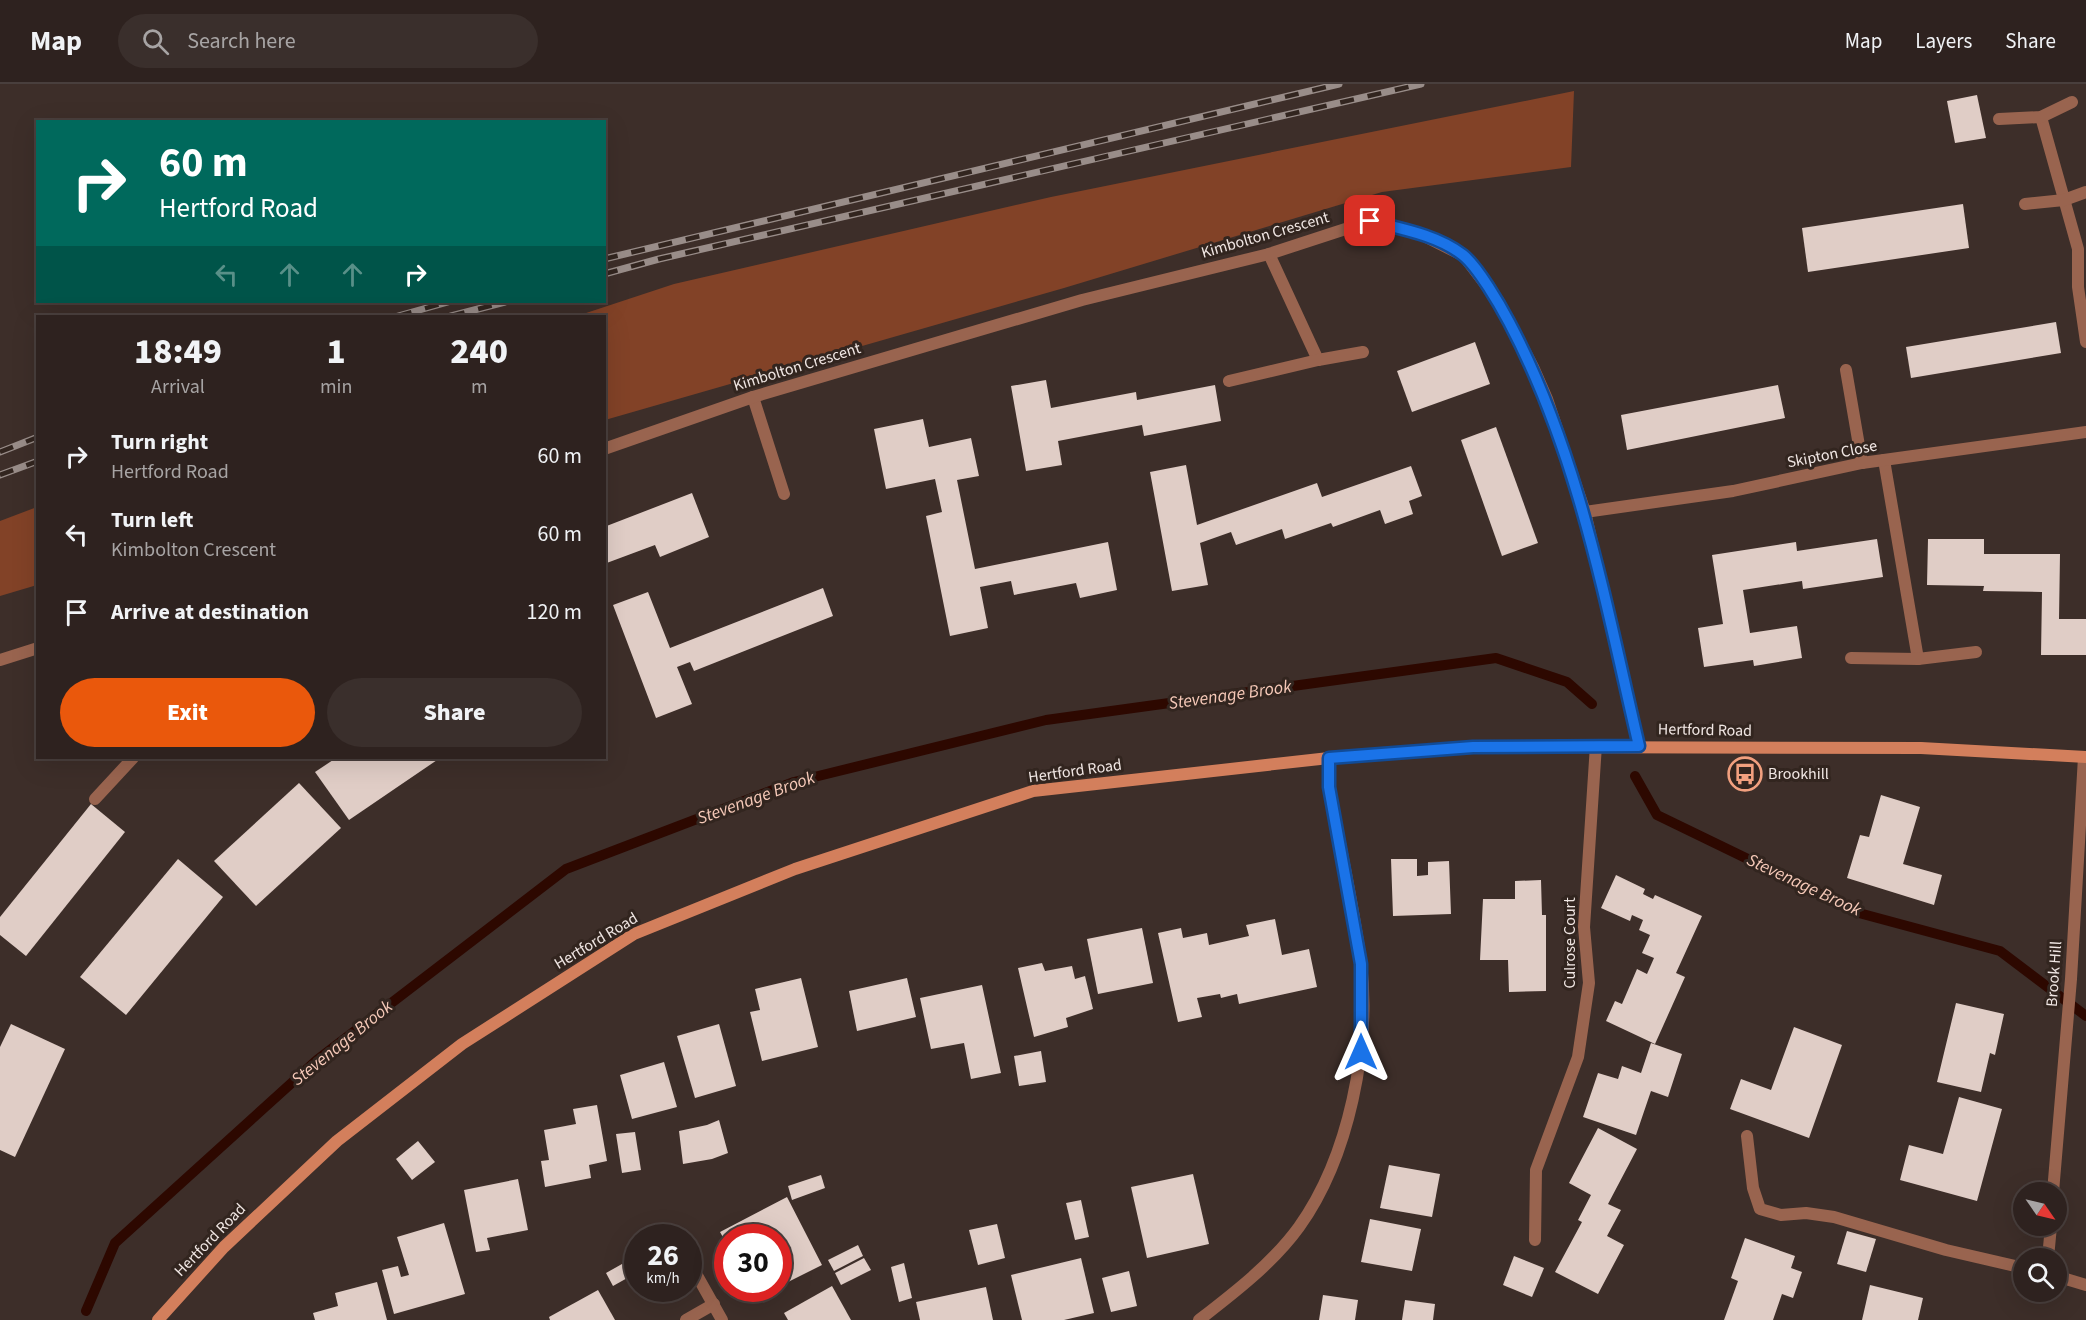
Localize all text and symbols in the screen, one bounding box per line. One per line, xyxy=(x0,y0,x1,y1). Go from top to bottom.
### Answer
search box xyxy=(118,14,538,68)
text: Map xyxy=(30,21,82,61)
icon: search xyxy=(139,25,172,58)
text: Search here xyxy=(187,25,296,57)
text: Map xyxy=(1845,26,1882,56)
text: Layers xyxy=(1915,26,1972,56)
text: Share xyxy=(2005,26,2056,56)
text: 60 m xyxy=(159,133,248,193)
icon: right xyxy=(60,144,138,222)
text: Hertford Road xyxy=(159,189,318,228)
pin xyxy=(1344,195,1395,246)
icon: arrive xyxy=(1353,204,1386,237)
street label: Kimbolton Crescent xyxy=(1198,206,1332,264)
icon: left xyxy=(210,258,243,291)
icon: ahead xyxy=(273,258,306,291)
icon: ahead xyxy=(336,258,369,291)
icon: right xyxy=(399,258,432,291)
text: 18:49 xyxy=(134,326,222,377)
text: 1 xyxy=(327,326,346,377)
text: 240 xyxy=(450,326,508,377)
street label: Kimbolton Crescent xyxy=(731,337,864,397)
text: Arrival xyxy=(151,373,205,401)
text: min xyxy=(320,373,352,401)
text: m xyxy=(471,373,487,401)
text: Turn right xyxy=(111,426,208,458)
street label: Skipton Close xyxy=(1785,434,1879,474)
icon: right xyxy=(60,440,93,473)
text: 60 m xyxy=(537,440,582,472)
text: Hertford Road xyxy=(111,458,229,486)
text: Turn left xyxy=(111,504,193,536)
icon: left xyxy=(60,518,93,551)
text: 60 m xyxy=(537,518,582,550)
text: Kimbolton Crescent xyxy=(111,536,276,564)
icon: arrive xyxy=(60,596,93,629)
text: Arrive at destination xyxy=(111,596,309,628)
text: 120 m xyxy=(527,596,582,628)
water label: Stevenage Brook xyxy=(1167,674,1294,716)
button: Exit xyxy=(60,678,315,747)
button: Share xyxy=(327,678,582,747)
street label: Hertford Road xyxy=(1658,718,1752,742)
street label: Hertford Road xyxy=(1027,754,1123,788)
bus stop icon: Brookhill xyxy=(1727,756,1763,792)
place label: Brookhill xyxy=(1768,763,1829,785)
water label: Stevenage Brook xyxy=(693,765,819,831)
water label: Stevenage Brook xyxy=(1743,847,1866,923)
street label: Culrose Court xyxy=(1559,897,1581,989)
street label: Hertford Road xyxy=(550,907,642,975)
street label: Brook Hill xyxy=(2041,940,2067,1008)
water label: Stevenage Brook xyxy=(286,994,398,1092)
position arrow xyxy=(1329,1020,1393,1084)
north arrow xyxy=(2013,1182,2067,1236)
map controls xyxy=(2013,1182,2067,1302)
street label: Hertford Road xyxy=(169,1198,251,1282)
speed limit sign: 30 xyxy=(714,1224,792,1302)
text: 26 xyxy=(647,1234,679,1277)
button: search xyxy=(2013,1248,2067,1302)
text: km/h xyxy=(646,1268,680,1289)

